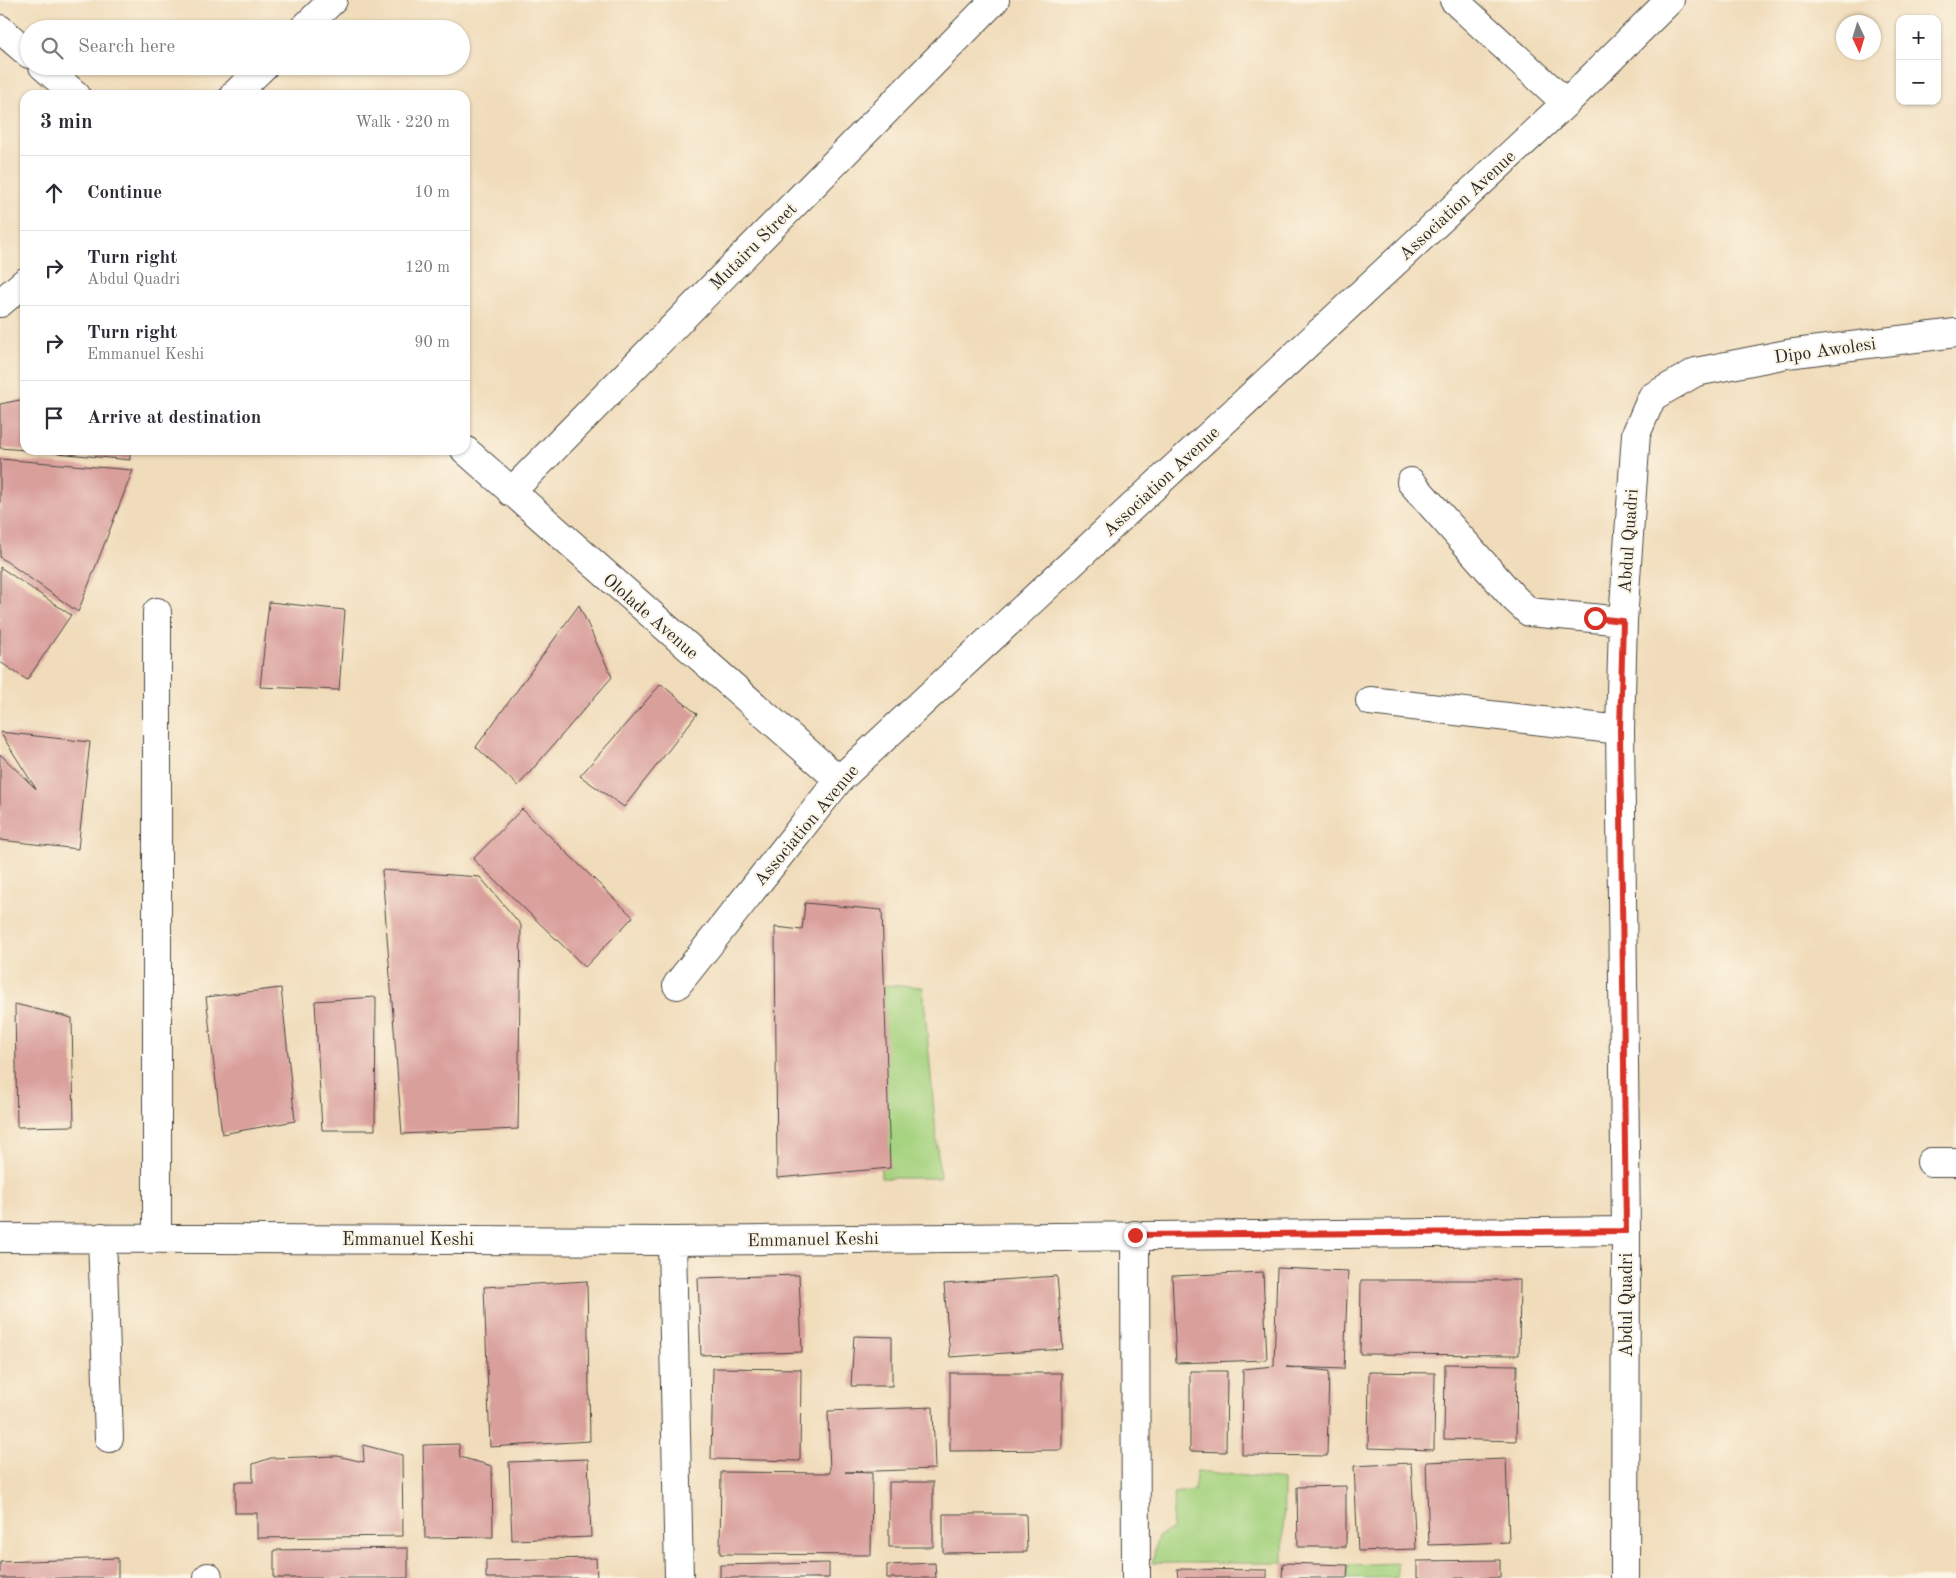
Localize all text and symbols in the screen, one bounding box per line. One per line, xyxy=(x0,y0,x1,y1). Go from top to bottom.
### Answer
north arrow xyxy=(1836,15,1881,60)
map controls xyxy=(1896,15,1941,105)
button: + xyxy=(1896,15,1941,60)
search box xyxy=(20,20,470,75)
icon: search xyxy=(38,34,66,62)
text: Search here xyxy=(78,38,175,57)
button: − xyxy=(1896,60,1941,105)
text: 3 min xyxy=(40,112,93,133)
text: Walk · 220 m xyxy=(355,115,450,131)
street label: Association Avenue xyxy=(1396,147,1519,264)
icon: ahead xyxy=(40,179,68,207)
text: Continue xyxy=(87,184,162,203)
text: 10 m xyxy=(414,185,450,201)
street label: Mutairu Street xyxy=(707,200,801,294)
text: Turn right xyxy=(87,249,177,268)
icon: right xyxy=(40,254,68,282)
text: 120 m xyxy=(405,260,450,276)
text: Abdul Quadri xyxy=(87,272,180,288)
text: Turn right xyxy=(87,324,177,343)
icon: right xyxy=(40,329,68,357)
text: 90 m xyxy=(414,335,450,351)
street label: Dipo Awolesi xyxy=(1773,335,1877,367)
text: Emmanuel Keshi xyxy=(87,347,204,363)
icon: arrive xyxy=(40,404,68,432)
text: Arrive at destination xyxy=(87,409,261,428)
street label: Association Avenue xyxy=(1100,423,1223,540)
street label: Abdul Quadri xyxy=(1616,488,1642,594)
street label: Ololade Avenue xyxy=(599,571,702,663)
route start xyxy=(1584,607,1607,630)
street label: Association Avenue xyxy=(751,762,862,890)
route end xyxy=(1124,1224,1147,1247)
street label: Emmanuel Keshi xyxy=(747,1230,879,1250)
street label: Emmanuel Keshi xyxy=(342,1231,474,1249)
street label: Abdul Quadri xyxy=(1618,1253,1636,1357)

